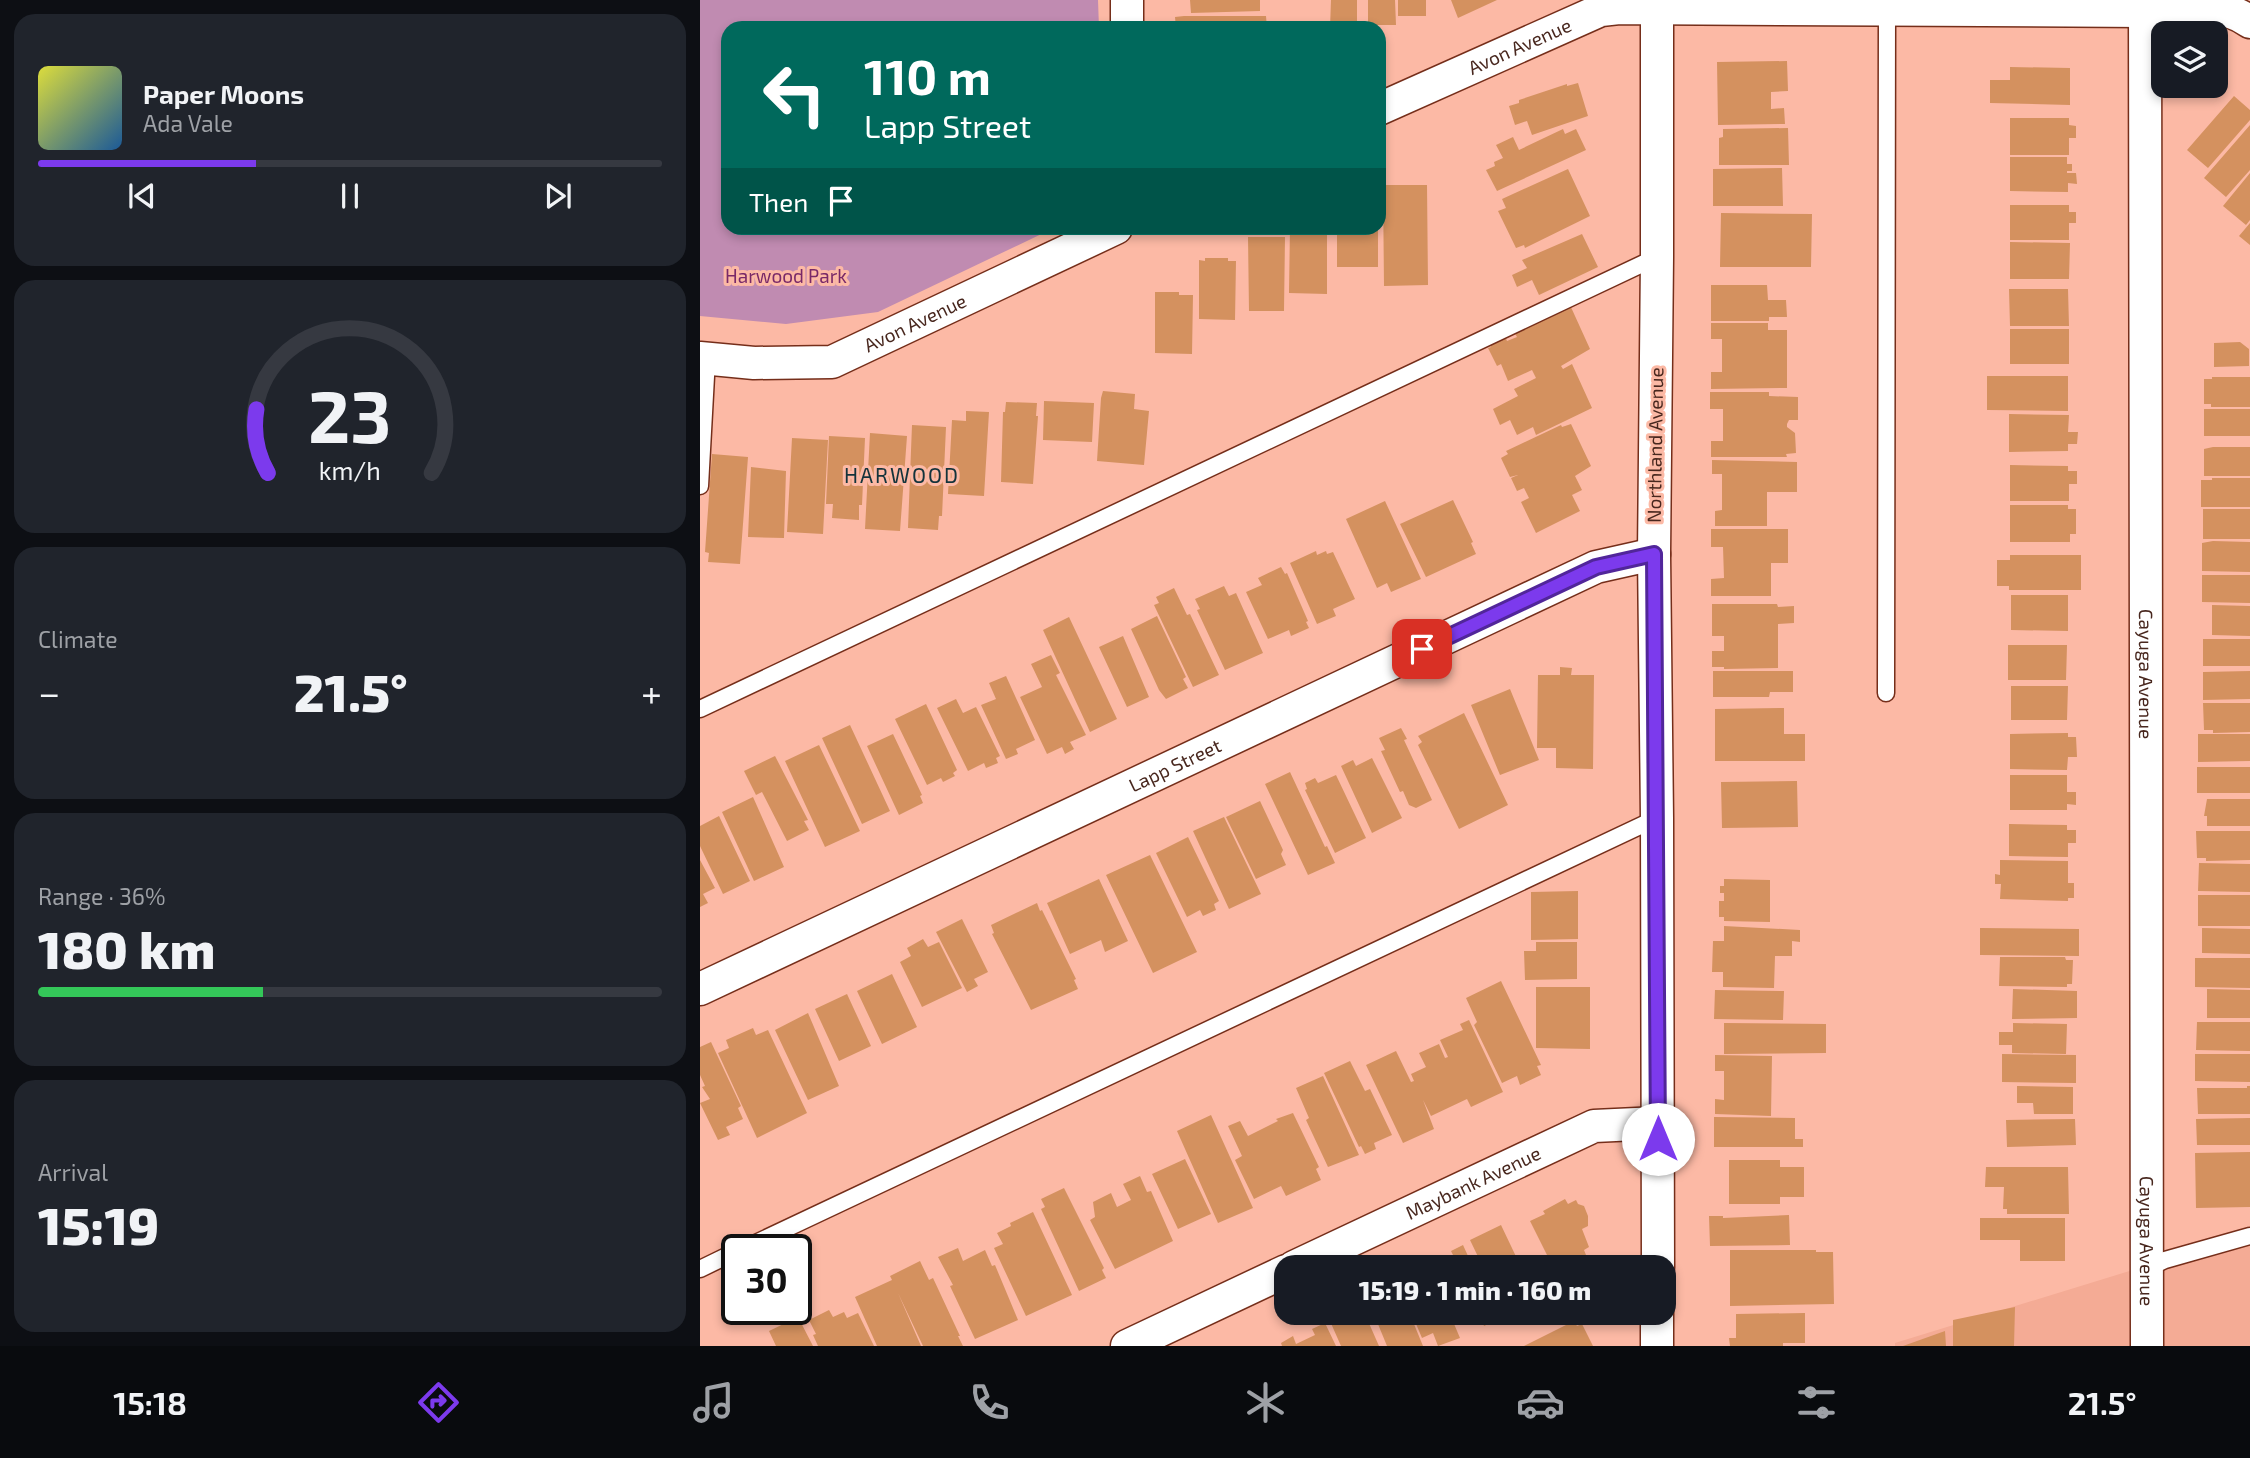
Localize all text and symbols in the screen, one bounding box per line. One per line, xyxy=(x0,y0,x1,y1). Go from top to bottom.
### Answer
street label: Avon Avenue xyxy=(1464,13,1575,79)
map controls xyxy=(2151,21,2228,98)
button: layers xyxy=(2151,21,2228,98)
text: 110 m xyxy=(864,46,991,105)
icon: left xyxy=(749,49,840,140)
text: Paper Moons xyxy=(143,78,304,109)
text: Lapp Street xyxy=(864,106,1031,144)
text: Ada Vale xyxy=(143,109,233,137)
icon: previous xyxy=(123,177,161,215)
icon: pause xyxy=(331,177,369,215)
icon: next xyxy=(539,177,577,215)
icon: arrive xyxy=(822,182,860,220)
text: Then xyxy=(749,186,808,217)
park label: Harwood Park xyxy=(725,264,847,287)
street label: Avon Avenue xyxy=(860,288,970,356)
street label: Northland Avenue xyxy=(1642,367,1667,523)
text: 23 xyxy=(308,370,392,458)
text: km/h xyxy=(319,454,381,484)
district label: HARWOOD xyxy=(844,462,960,487)
street label: Cayuga Avenue xyxy=(2135,609,2158,739)
pin xyxy=(1392,619,1452,679)
text: Climate xyxy=(38,625,118,653)
icon: arrive xyxy=(1403,630,1441,668)
text: 21.5° xyxy=(294,660,408,722)
text: − xyxy=(38,669,60,715)
text: + xyxy=(641,669,662,715)
street label: Lapp Street xyxy=(1125,733,1225,796)
text: Range · 36% xyxy=(38,882,166,910)
text: 180 km xyxy=(38,917,215,979)
position arrow xyxy=(1621,1102,1695,1176)
street label: Maybank Avenue xyxy=(1402,1141,1544,1224)
text: Arrival xyxy=(38,1158,108,1186)
street label: Cayuga Avenue xyxy=(2136,1176,2159,1306)
text: 15:19 xyxy=(38,1193,159,1255)
speed limit sign: 30 xyxy=(721,1234,812,1325)
text: 15:19 · 1 min · 160 m xyxy=(1359,1274,1591,1305)
icon: directions xyxy=(414,1378,463,1427)
icon: music xyxy=(689,1378,738,1427)
icon: phone xyxy=(965,1378,1014,1427)
icon: climate xyxy=(1241,1378,1290,1427)
icon: car xyxy=(1516,1378,1565,1427)
icon: filters xyxy=(1792,1378,1841,1427)
text: 15:18 xyxy=(113,1383,187,1421)
text: 21.5° xyxy=(2068,1383,2137,1421)

